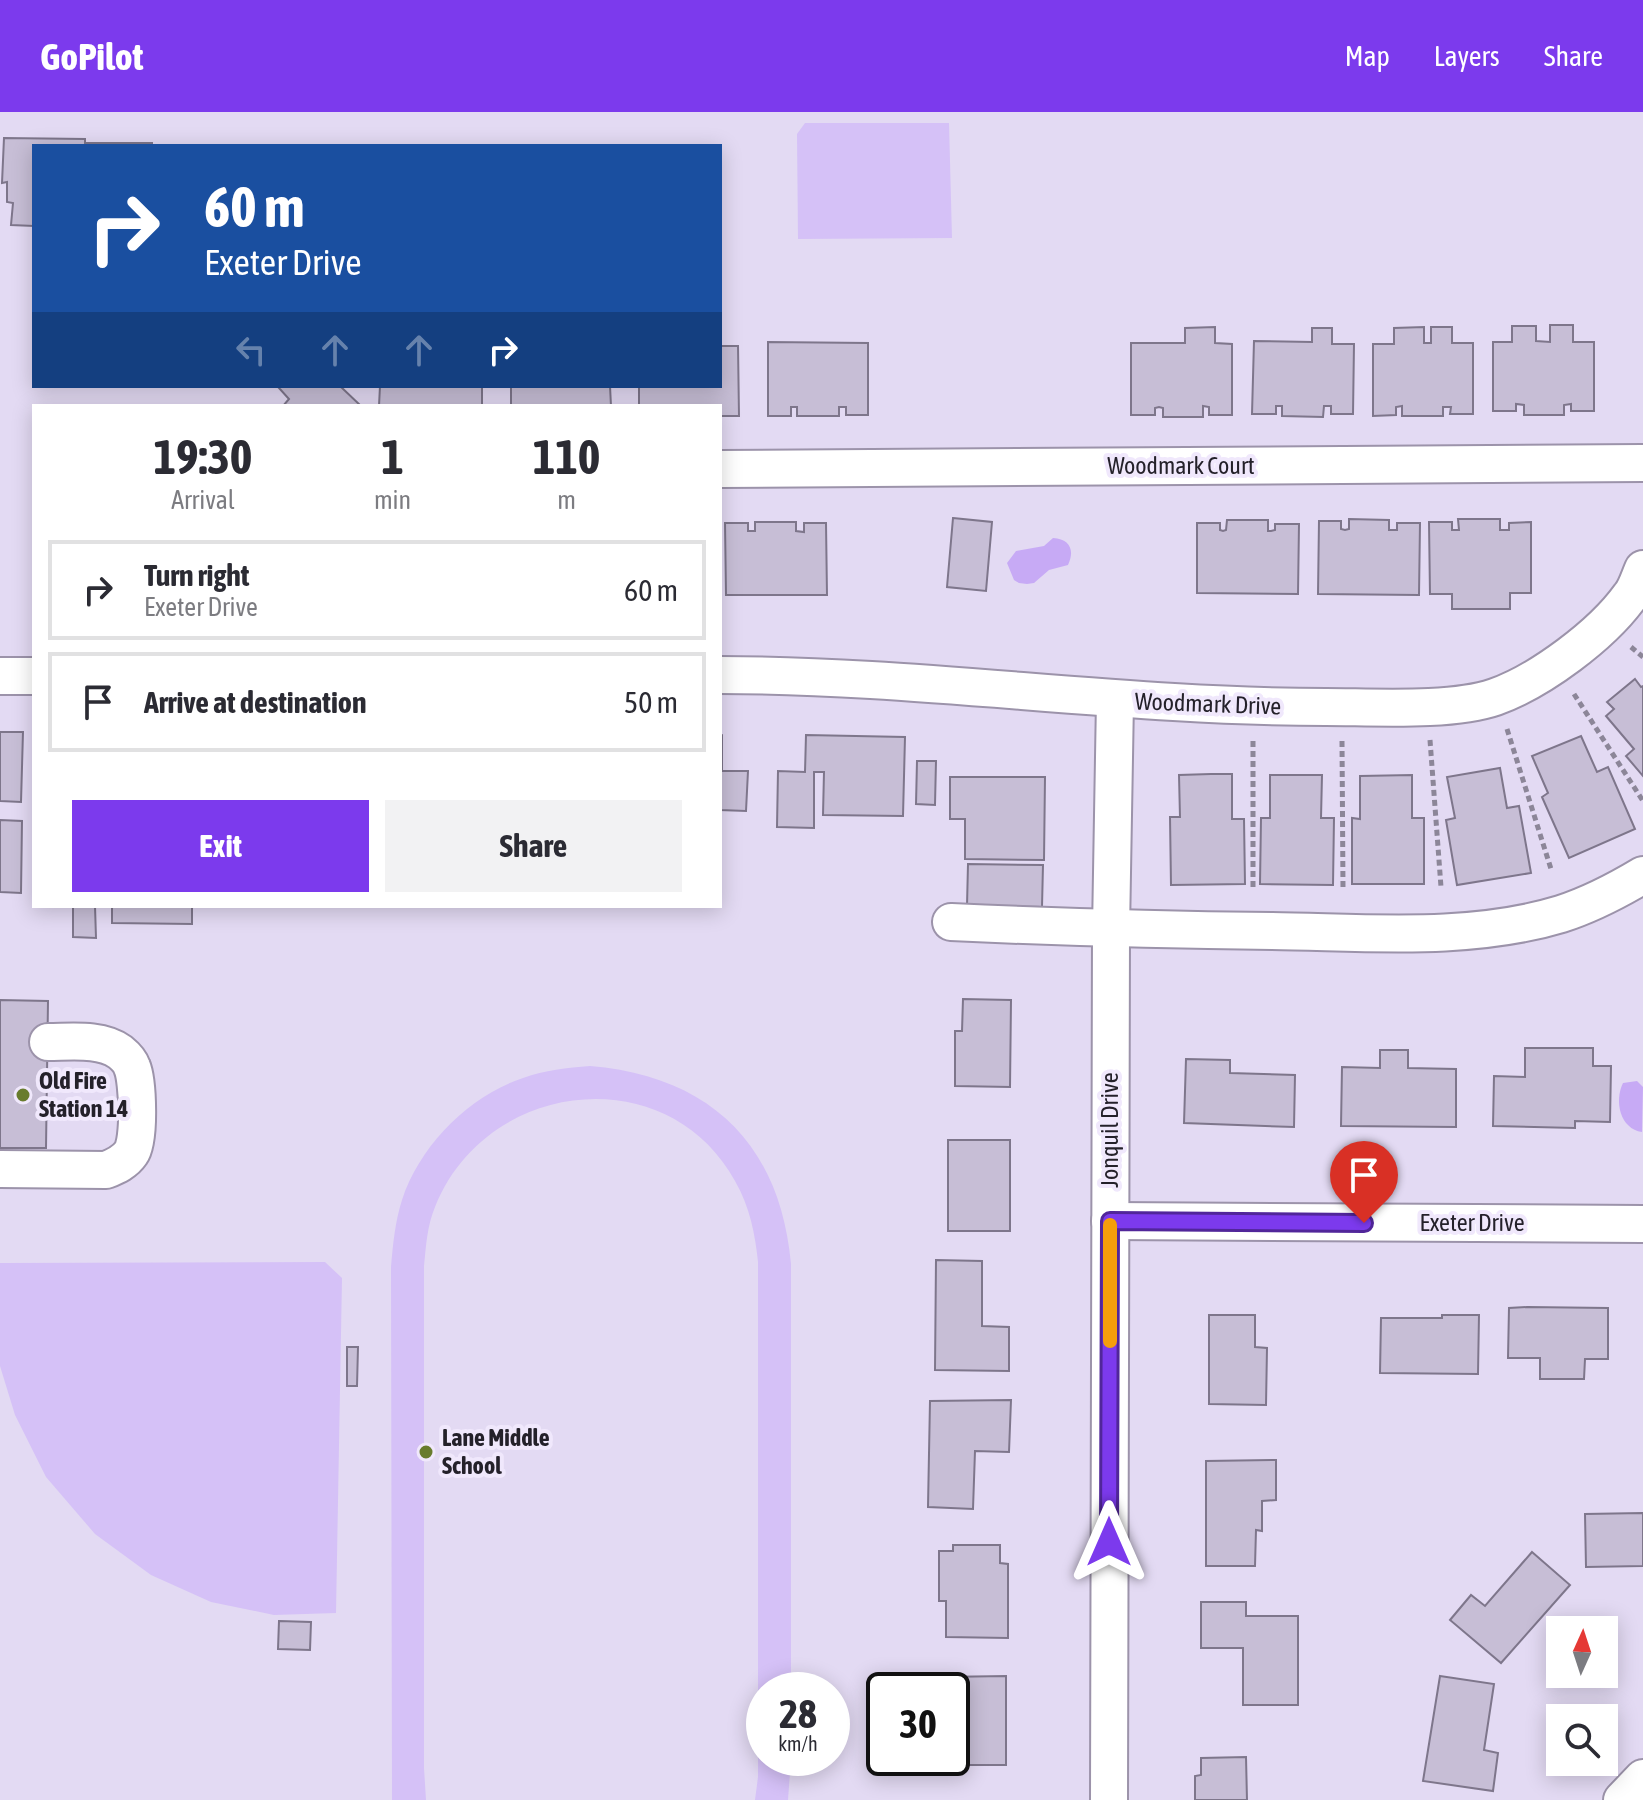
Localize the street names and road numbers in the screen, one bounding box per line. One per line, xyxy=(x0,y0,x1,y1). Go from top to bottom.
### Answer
street label: Woodmark Court xyxy=(1107,452,1255,479)
street label: Woodmark Drive xyxy=(1134,687,1282,720)
street label: Jonquil Drive xyxy=(1096,1072,1123,1188)
street label: Exeter Drive xyxy=(1419,1209,1525,1236)

